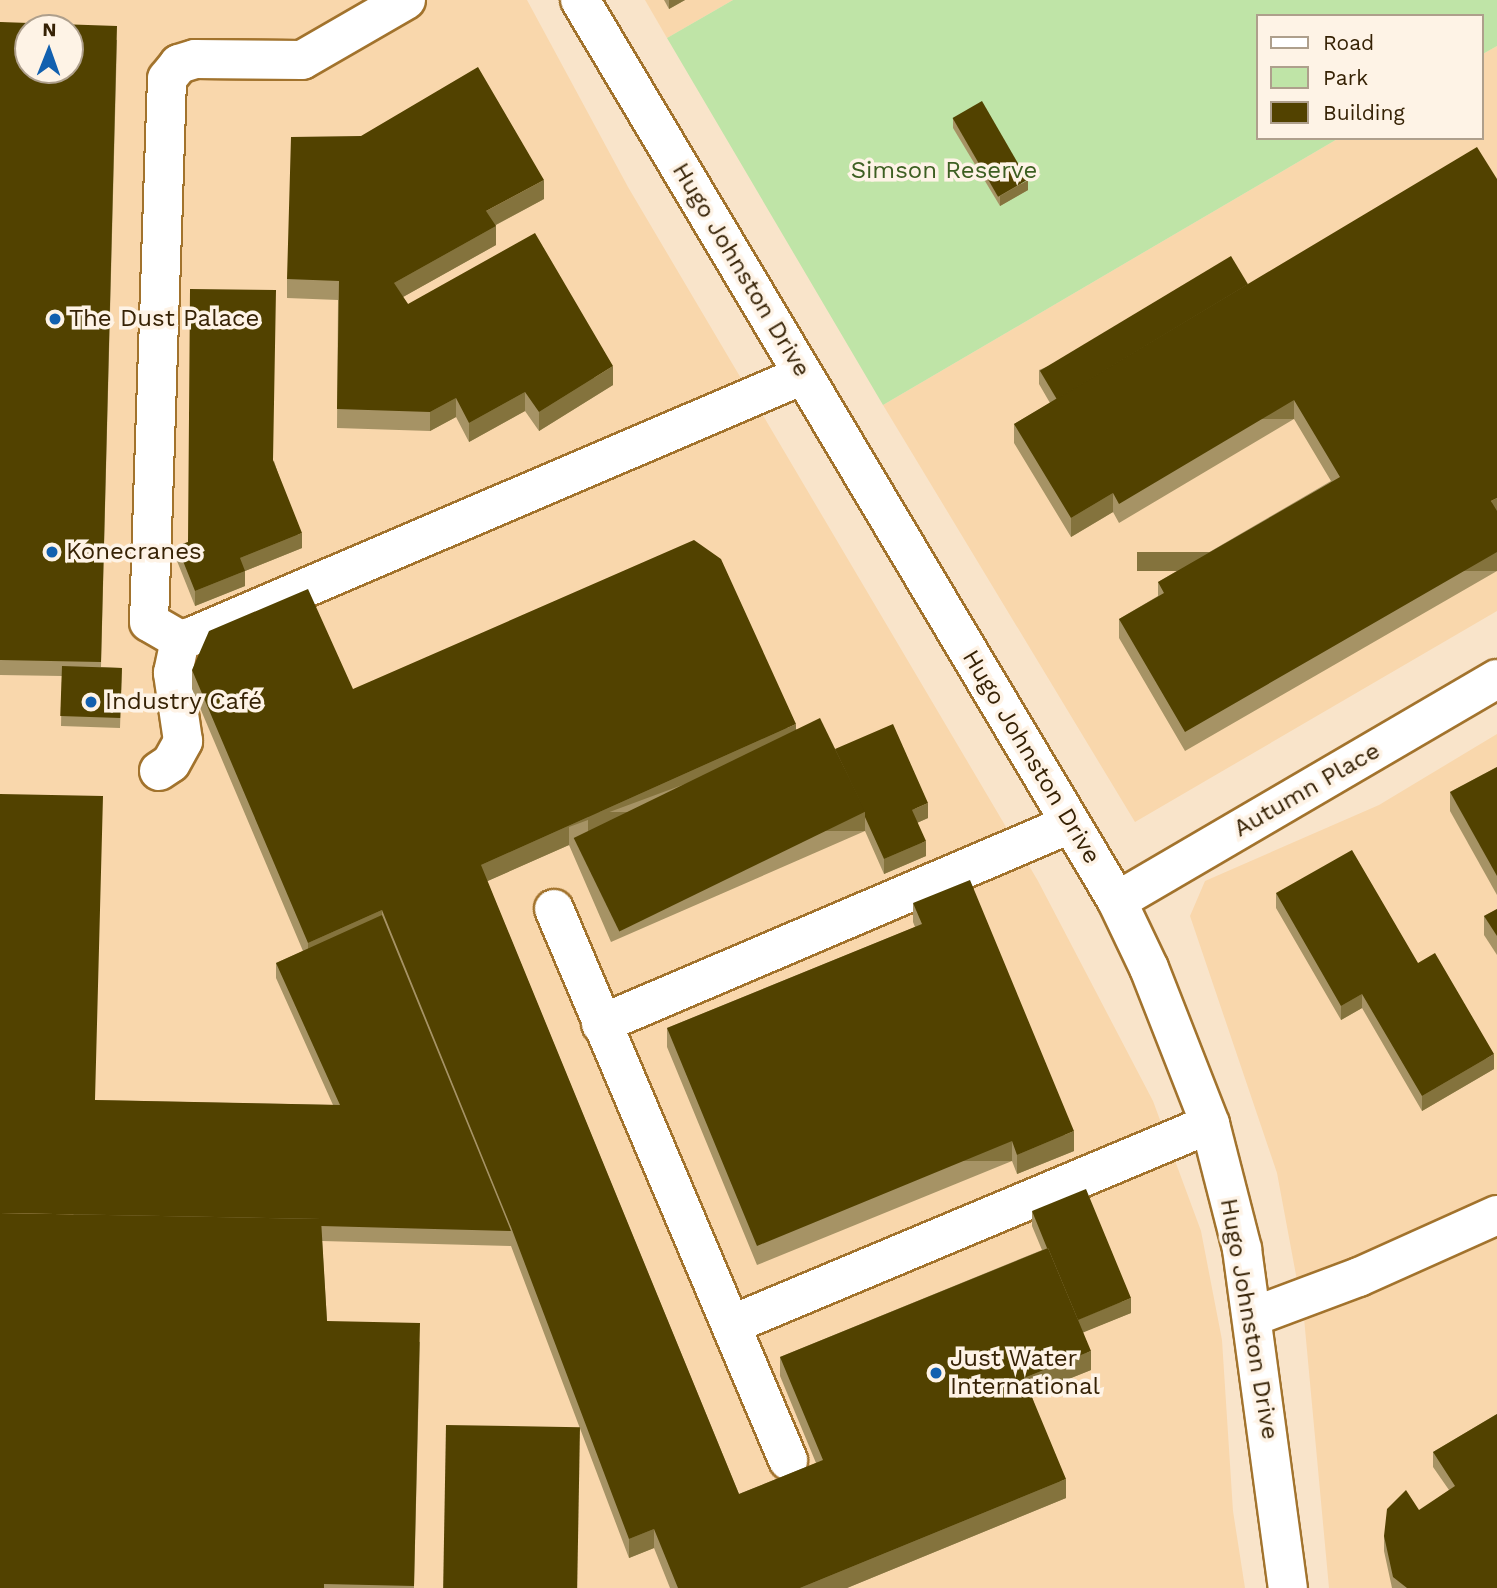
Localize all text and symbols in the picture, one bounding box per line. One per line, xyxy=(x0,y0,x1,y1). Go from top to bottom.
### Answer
north arrow xyxy=(14,14,84,84)
legend xyxy=(1256,14,1483,140)
text: N xyxy=(42,18,57,41)
text: Road xyxy=(1323,30,1374,55)
text: Park xyxy=(1323,65,1368,90)
text: Building xyxy=(1323,100,1405,125)
park label: Simson Reserve xyxy=(851,157,1037,185)
street label: Hugo Johnston Drive xyxy=(666,158,816,382)
place label: The Dust Palace xyxy=(69,305,259,333)
marker: The Dust Palace xyxy=(47,311,63,327)
place label: Konecranes xyxy=(66,538,202,566)
marker: Konecranes xyxy=(44,544,60,560)
street label: Hugo Johnston Drive xyxy=(956,645,1106,869)
place label: Industry Café xyxy=(105,688,263,716)
marker: Industry Café xyxy=(83,694,99,710)
street label: Autumn Place xyxy=(1229,737,1385,843)
street label: Hugo Johnston Drive xyxy=(1214,1196,1284,1442)
place label: Just Water International xyxy=(950,1345,1100,1401)
marker: Just Water International xyxy=(928,1365,944,1381)

